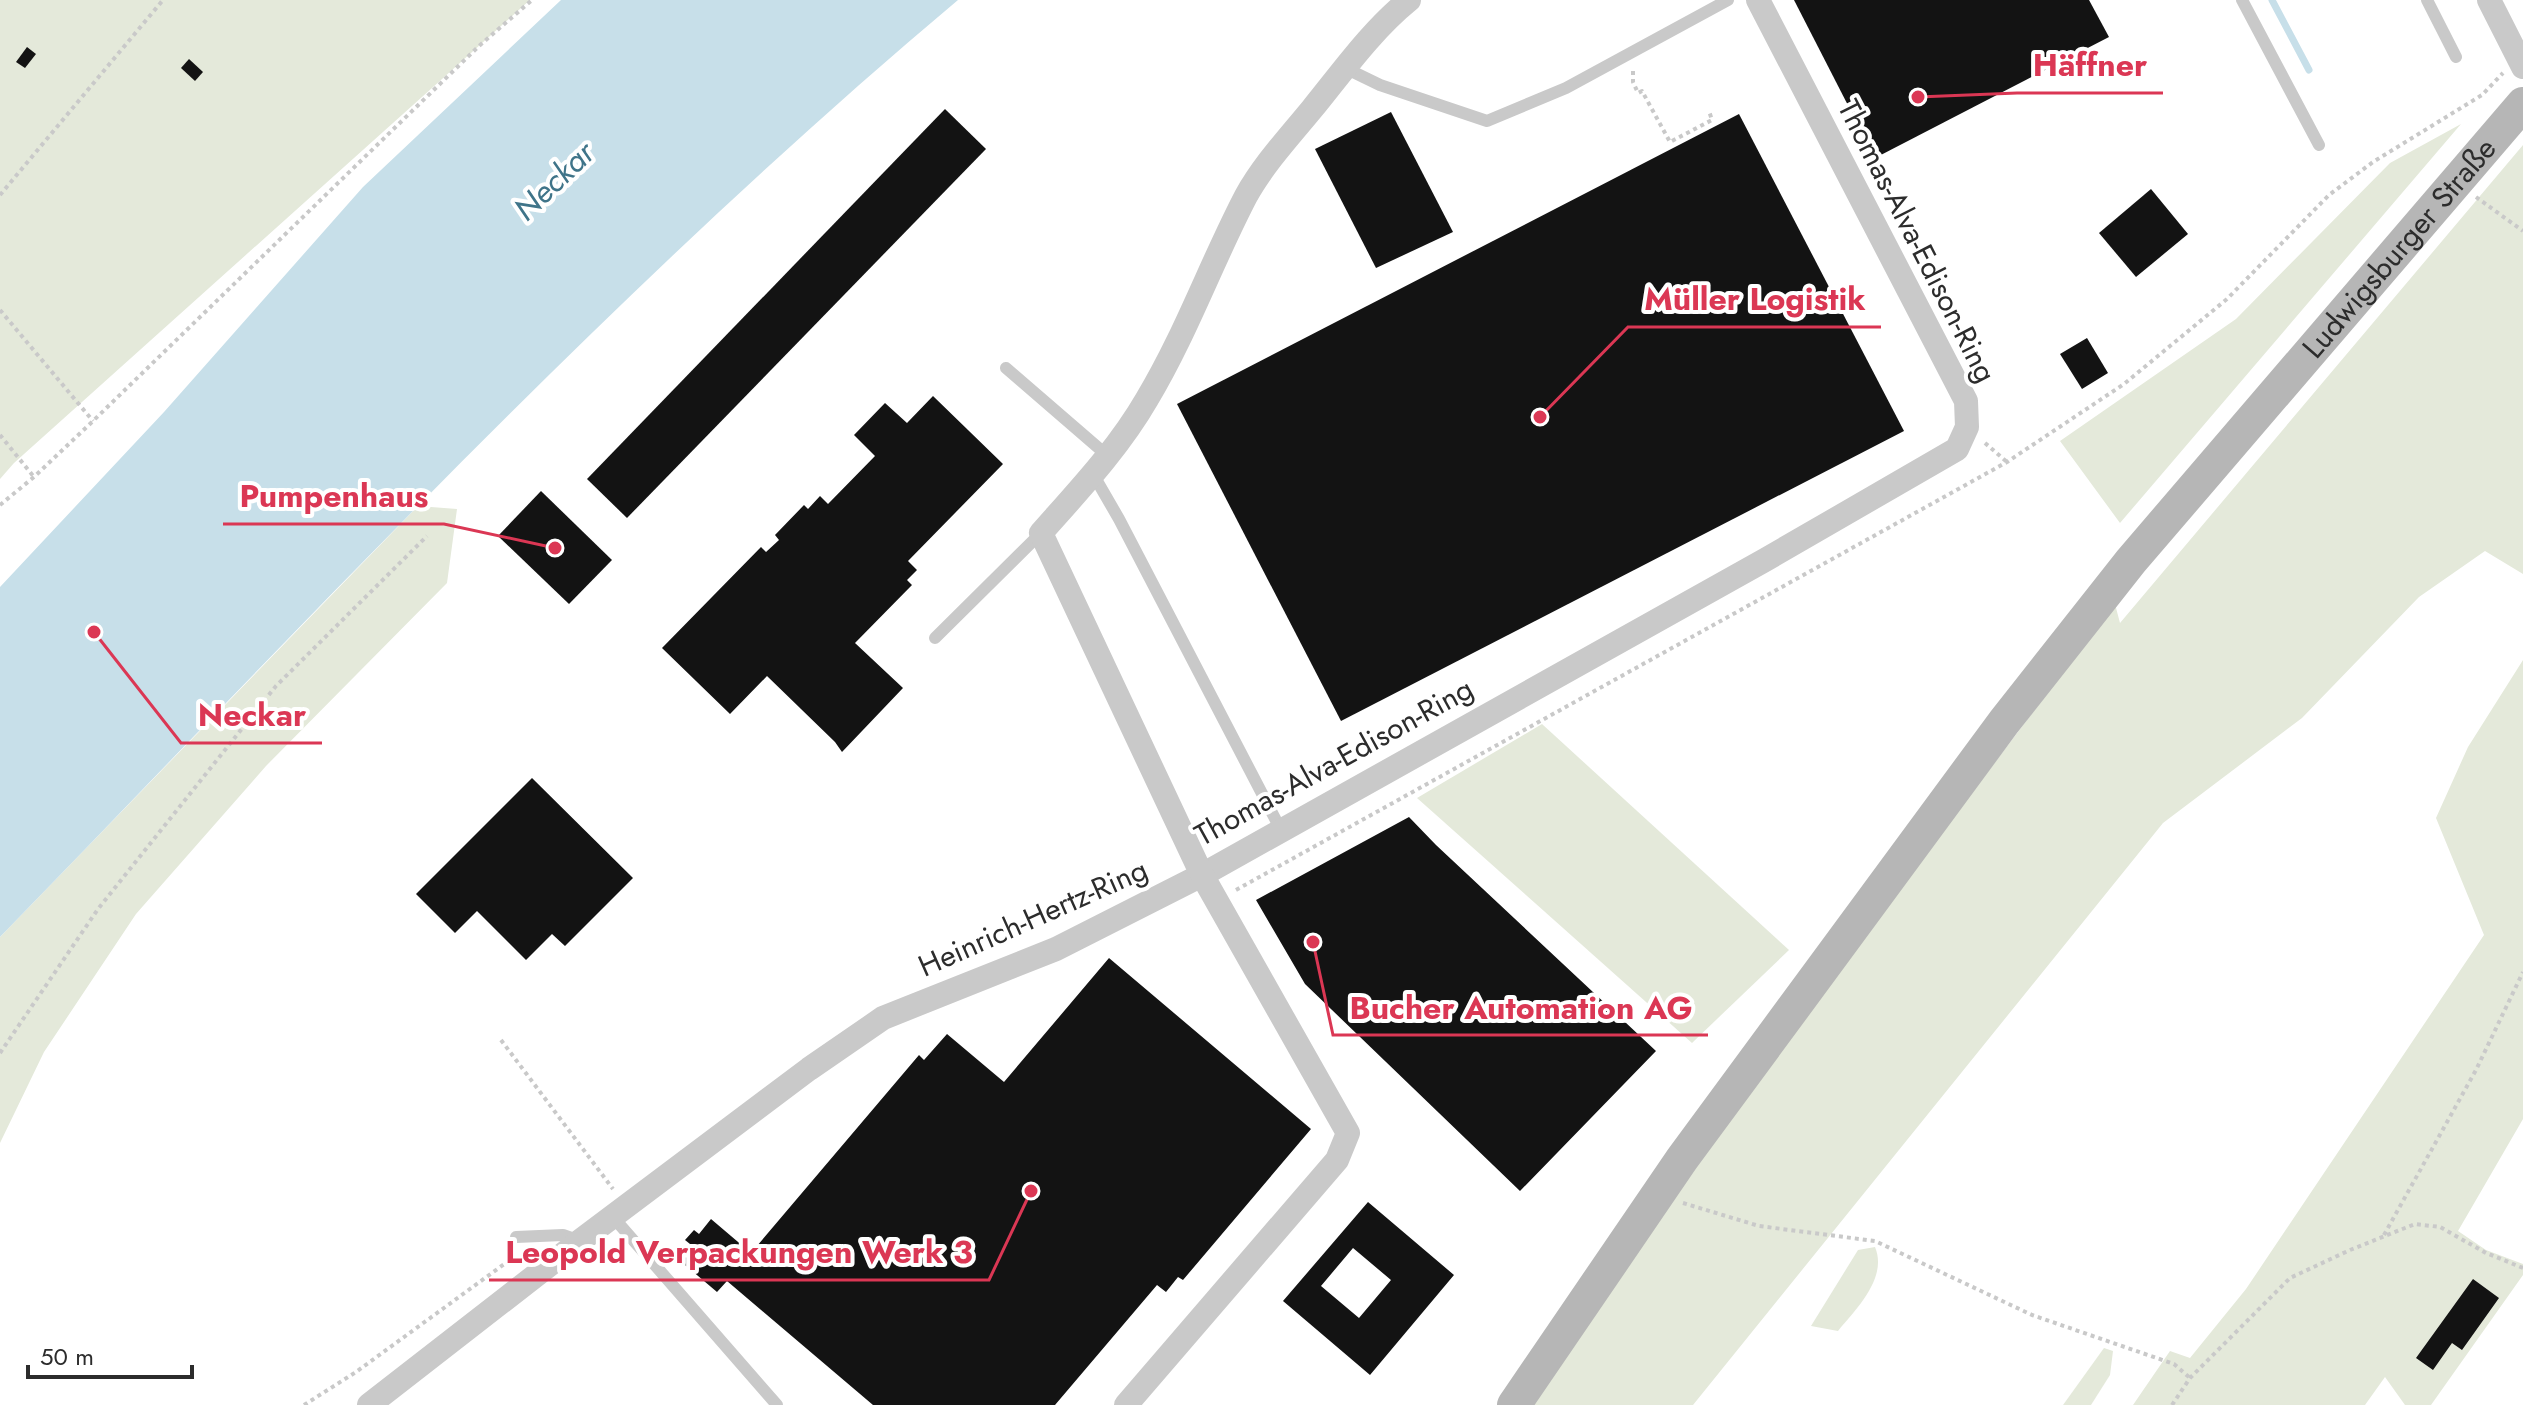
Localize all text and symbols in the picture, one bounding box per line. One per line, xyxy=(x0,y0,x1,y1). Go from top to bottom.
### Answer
callout: Häffner xyxy=(2017,37,2163,93)
text: Häffner xyxy=(2033,42,2147,88)
street label: Thomas-Alva-Edison-Ring xyxy=(1827,92,2007,390)
street label: Ludwigsburger Straße xyxy=(2292,128,2506,367)
water label: Neckar xyxy=(503,129,607,231)
callout: Müller Logistik xyxy=(1628,271,1881,327)
text: Müller Logistik xyxy=(1644,276,1866,322)
callout: Pumpenhaus xyxy=(223,468,444,524)
text: Pumpenhaus xyxy=(240,473,428,519)
street label: Thomas-Alva-Edison-Ring xyxy=(1187,667,1481,856)
callout: Neckar xyxy=(181,687,322,743)
text: Neckar xyxy=(198,692,306,738)
street label: Heinrich-Hertz-Ring xyxy=(911,848,1154,987)
callout: Bucher Automation AG xyxy=(1333,979,1708,1035)
text: Bucher Automation AG xyxy=(1349,985,1693,1031)
callout: Leopold Verpackungen Werk 3 xyxy=(489,1224,989,1280)
text: Leopold Verpackungen Werk 3 xyxy=(505,1229,973,1275)
scale bar xyxy=(28,1329,192,1379)
text: 50 m xyxy=(40,1339,94,1374)

